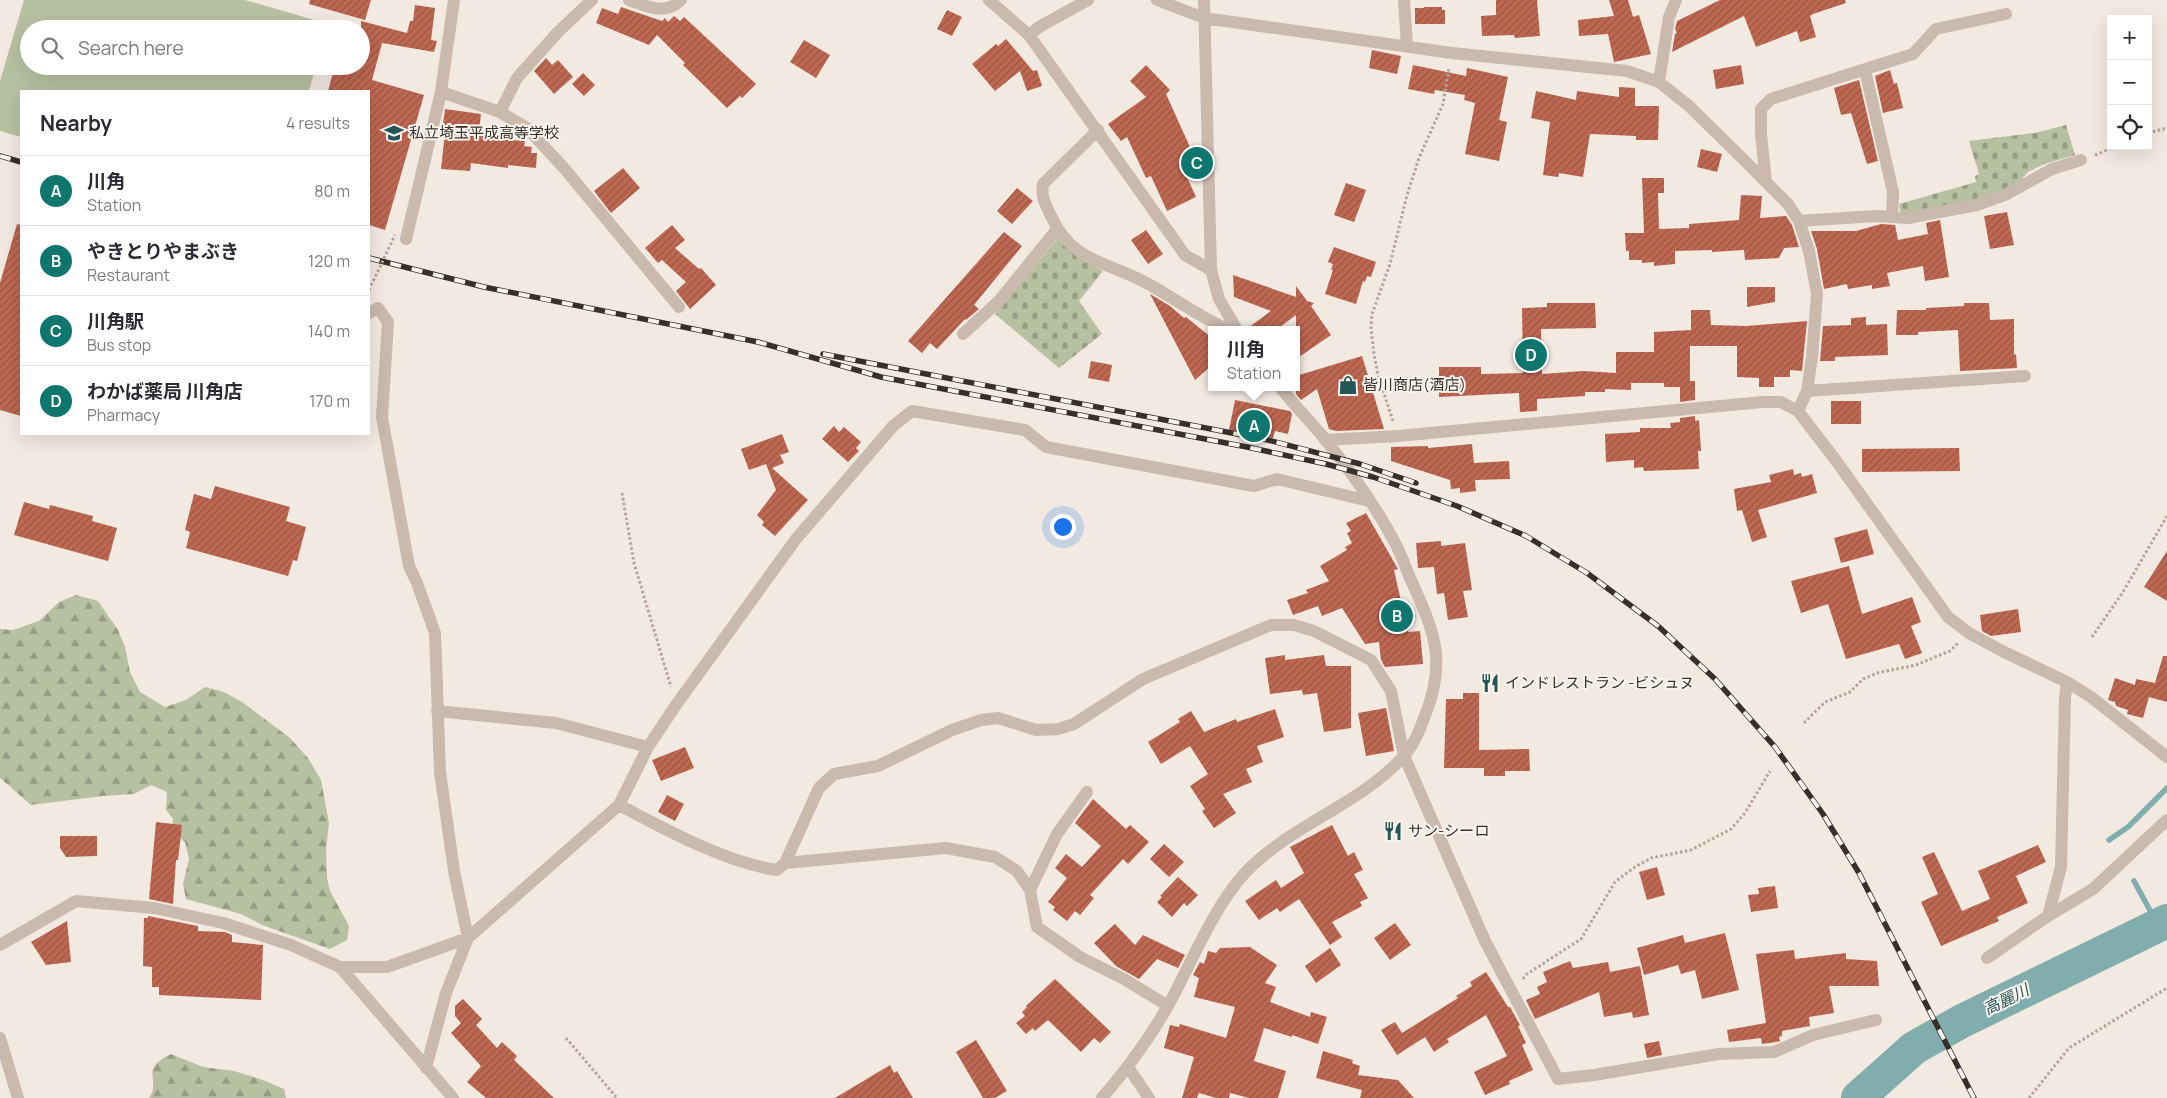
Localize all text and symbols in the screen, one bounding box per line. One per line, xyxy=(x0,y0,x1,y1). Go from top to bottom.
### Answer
map controls xyxy=(2107,15,2152,150)
button: + xyxy=(2107,15,2152,60)
search box xyxy=(20,20,370,75)
icon: search xyxy=(38,34,66,62)
text: Search here xyxy=(78,35,184,61)
button: − xyxy=(2107,60,2152,105)
button: locate xyxy=(2107,105,2152,150)
text: Nearby xyxy=(40,109,112,137)
text: 4 results xyxy=(286,112,350,134)
school or university icon: 私立埼玉平成高等学校 xyxy=(383,122,405,144)
place label: 私立埼玉平成高等学校 xyxy=(409,122,559,143)
pin: C xyxy=(1181,144,1213,182)
text: 川角 xyxy=(87,168,125,194)
text: A xyxy=(51,180,61,202)
text: 80 m xyxy=(314,180,350,202)
text: Station xyxy=(87,194,141,216)
text: やきとりやまぶき xyxy=(87,238,239,264)
text: B xyxy=(51,250,61,272)
text: 120 m xyxy=(308,250,350,272)
text: Restaurant xyxy=(87,264,170,286)
text: 川角駅 xyxy=(87,308,144,334)
text: C xyxy=(50,320,62,342)
text: 140 m xyxy=(308,320,350,342)
popup xyxy=(1208,326,1300,391)
text: Bus stop xyxy=(87,334,151,356)
text: 川角 xyxy=(1227,336,1265,362)
pin: D xyxy=(1515,336,1547,374)
text: Station xyxy=(1227,362,1281,384)
shop icon: 皆川商店(酒店) xyxy=(1337,374,1359,396)
place label: 皆川商店(酒店) xyxy=(1363,374,1466,395)
text: わかば薬局 川角店 xyxy=(87,378,243,404)
text: D xyxy=(50,390,62,412)
text: 170 m xyxy=(309,390,350,412)
text: Pharmacy xyxy=(87,404,160,426)
pin: A xyxy=(1238,407,1270,445)
your location xyxy=(1050,514,1076,540)
pin: B xyxy=(1381,597,1413,635)
restaurant icon: インドレストラン -ビシュヌ xyxy=(1479,672,1501,694)
place label: インドレストラン -ビシュヌ xyxy=(1505,672,1694,693)
restaurant icon: サン-シーロ xyxy=(1382,820,1404,842)
place label: サン-シーロ xyxy=(1408,820,1489,841)
water label: 高麗川 xyxy=(1980,978,2034,1019)

